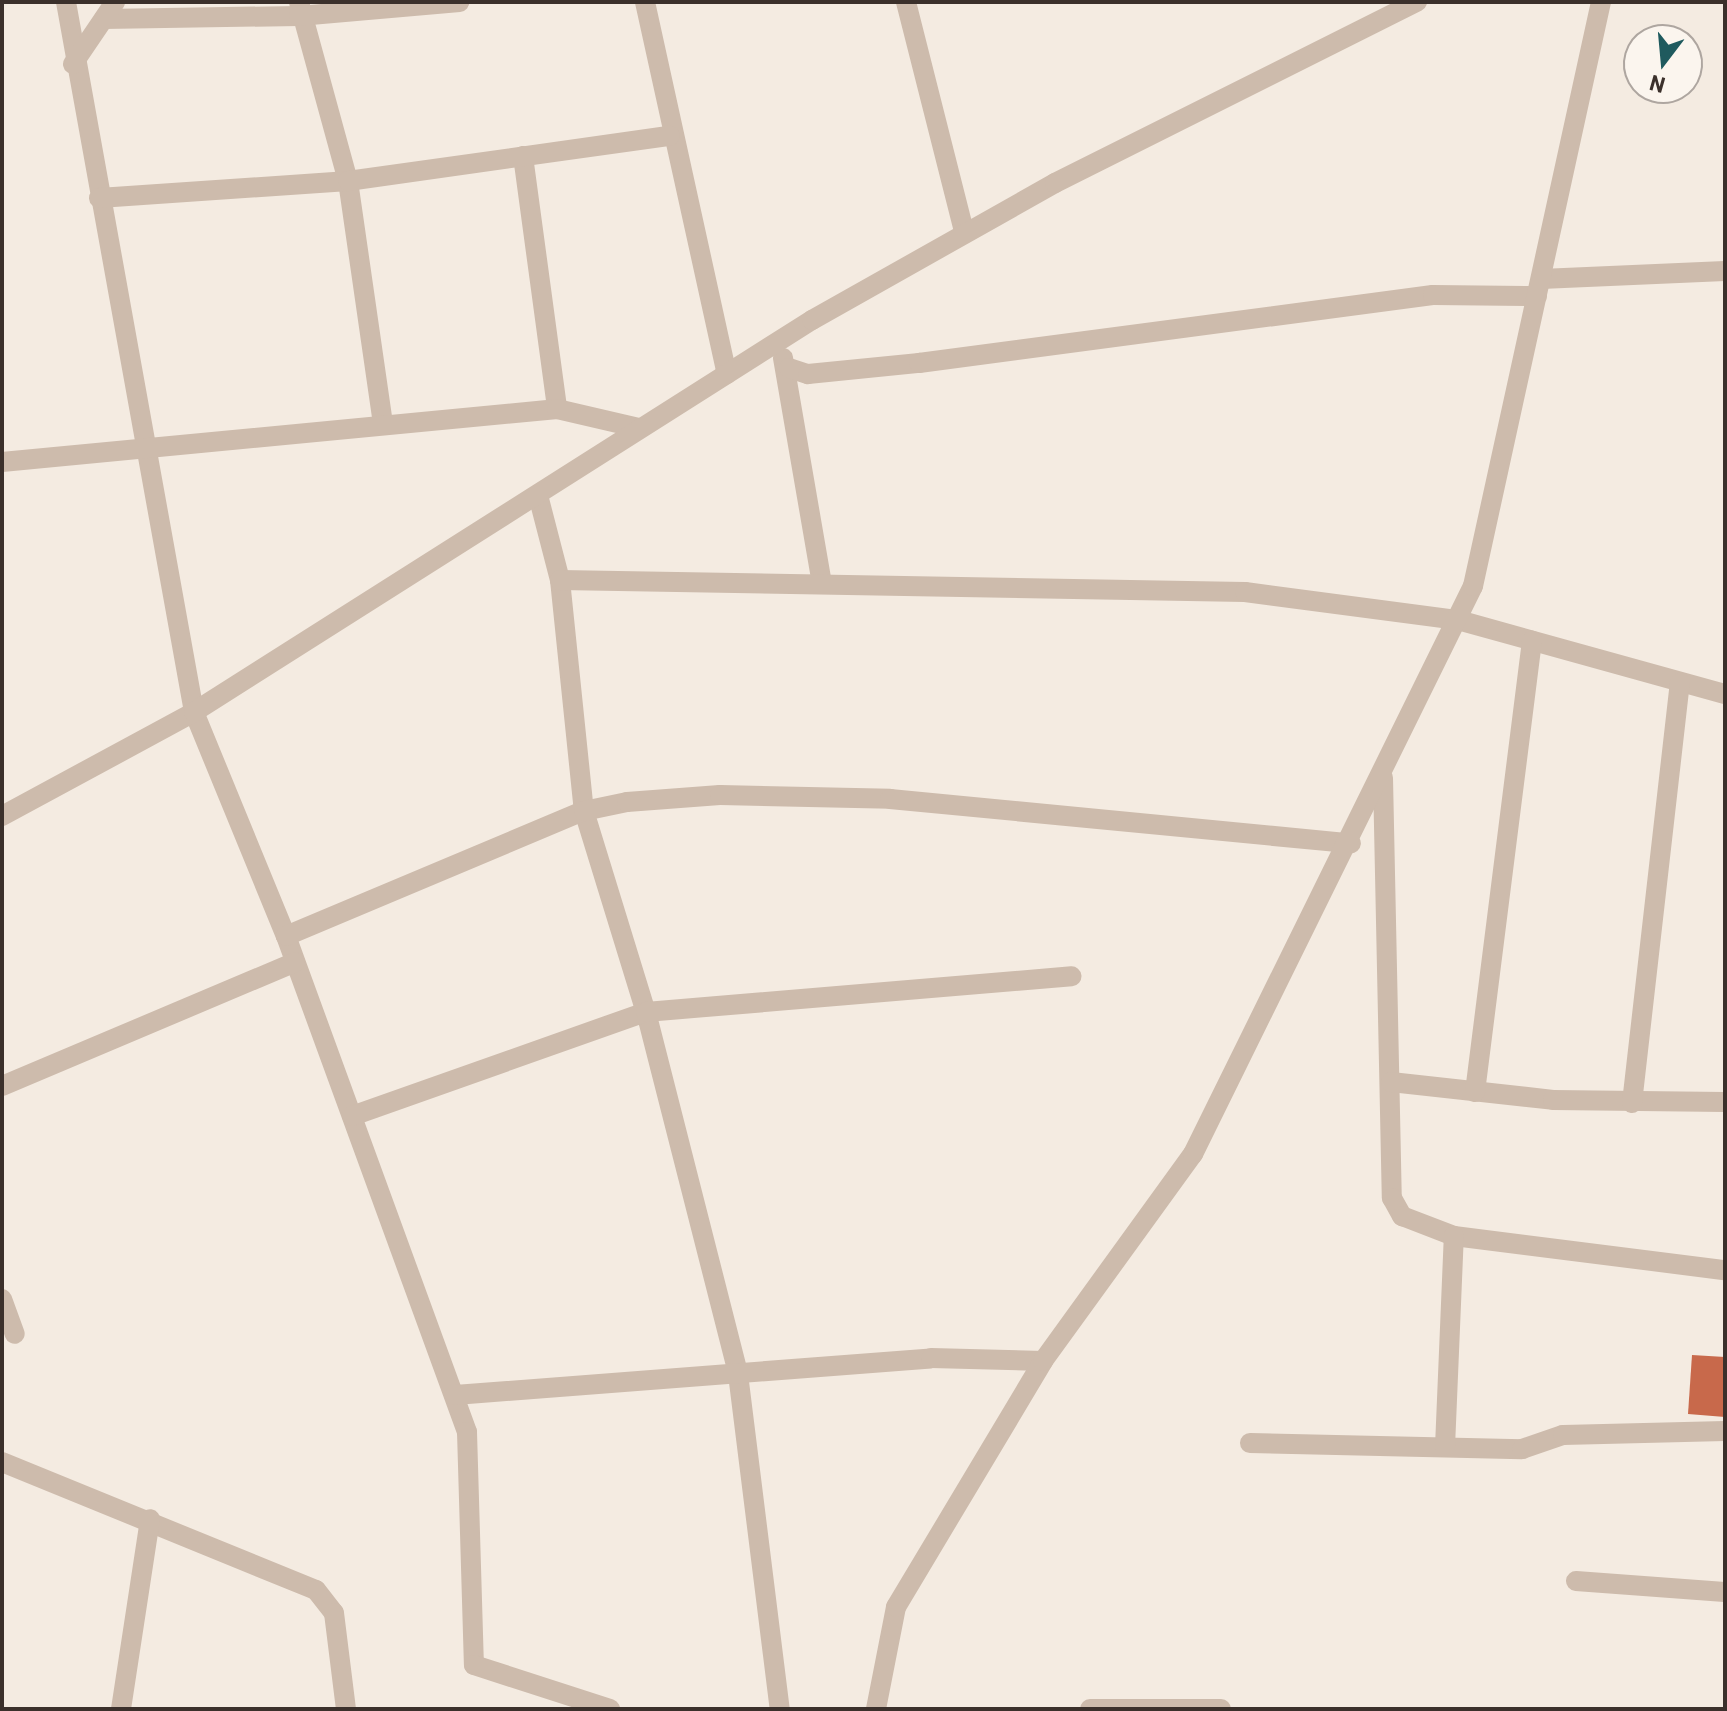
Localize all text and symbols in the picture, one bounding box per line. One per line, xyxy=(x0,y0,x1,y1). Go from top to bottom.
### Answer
north arrow xyxy=(1623,24,1703,104)
text: N xyxy=(1646,71,1668,100)

